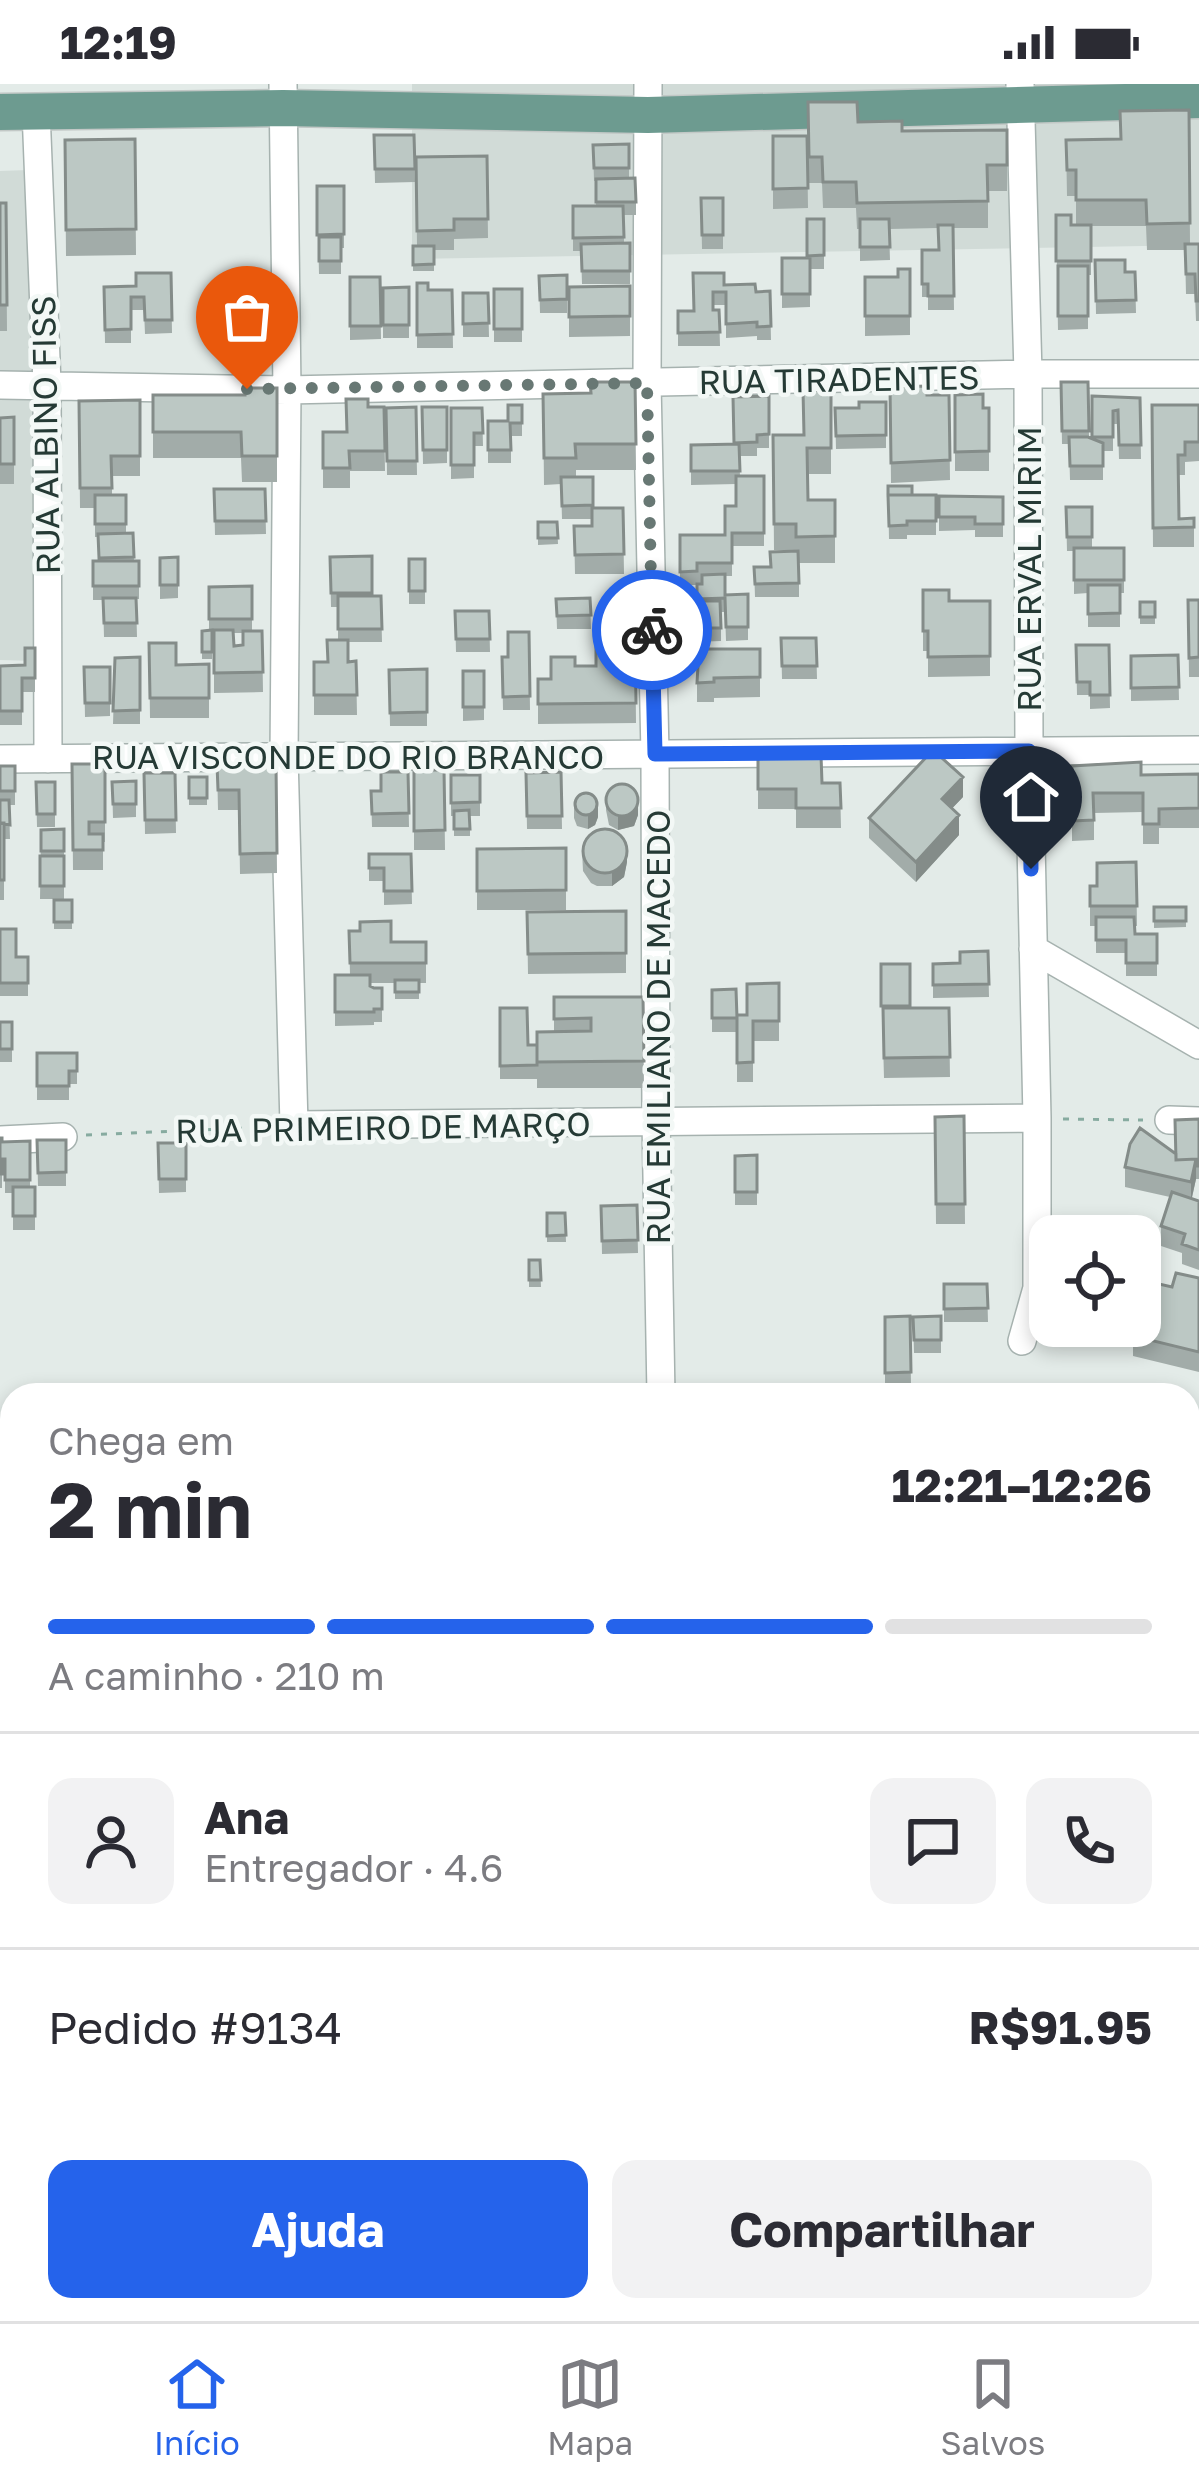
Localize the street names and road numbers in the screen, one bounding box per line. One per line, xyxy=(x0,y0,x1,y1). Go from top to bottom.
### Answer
street label: RUA ALBINO FISS xyxy=(23,295,67,575)
street label: RUA TIRADENTES xyxy=(698,357,980,401)
street label: RUA ERVAL MIRIM xyxy=(1009,426,1048,712)
street label: RUA VISCONDE DO RIO BRANCO xyxy=(92,737,604,776)
street label: RUA EMILIANO DE MACEDO xyxy=(638,810,677,1244)
street label: RUA PRIMEIRO DE MARÇO xyxy=(175,1104,591,1150)

